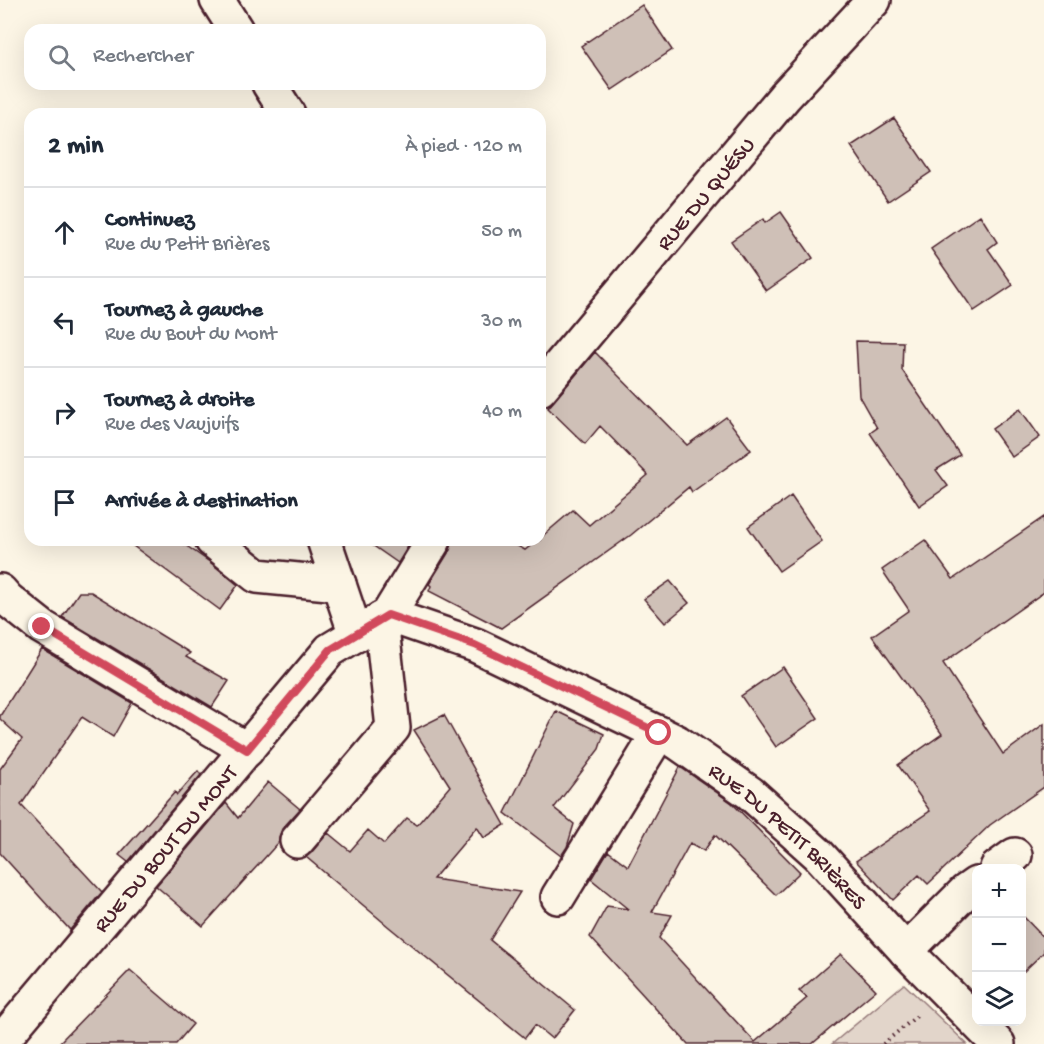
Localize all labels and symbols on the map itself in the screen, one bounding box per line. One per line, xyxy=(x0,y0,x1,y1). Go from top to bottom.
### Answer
street label: RUE DU QUÉSU xyxy=(653,133,762,257)
route end xyxy=(28,613,54,639)
route start xyxy=(645,719,671,745)
street label: RUE DU PETIT BRIÈRES xyxy=(702,759,871,917)
street label: RUE DU BOUT DU MONT xyxy=(90,760,245,939)

